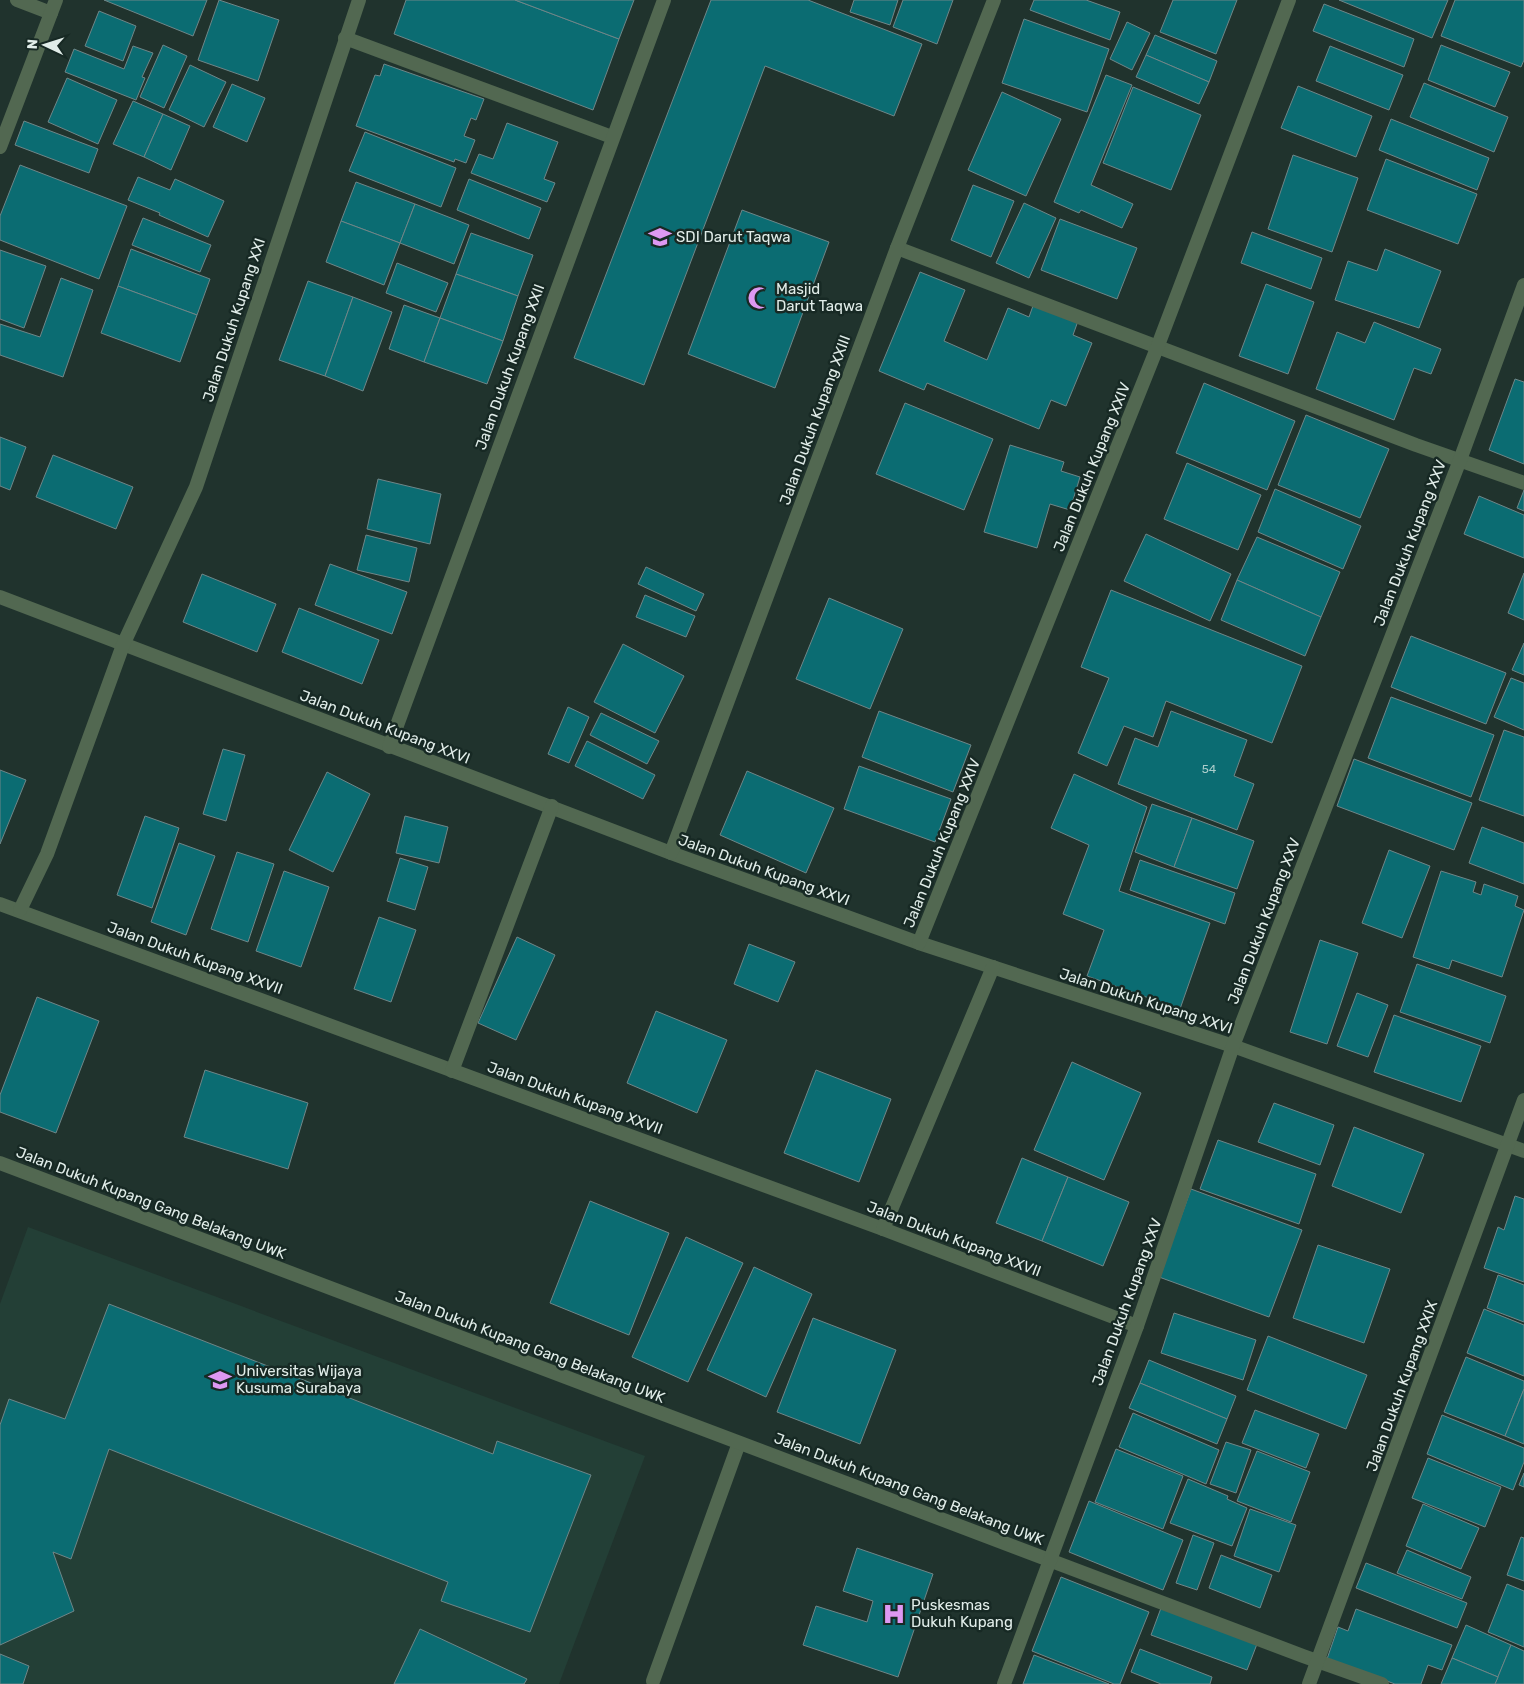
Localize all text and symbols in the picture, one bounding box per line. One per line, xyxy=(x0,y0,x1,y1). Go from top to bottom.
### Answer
north arrow xyxy=(20,20,70,70)
text: N xyxy=(24,39,41,50)
school or university icon: SDI Darut Taqwa xyxy=(647,224,673,250)
place label: SDI Darut Taqwa xyxy=(676,228,791,246)
street label: Jalan Dukuh Kupang XXI xyxy=(199,236,269,404)
place label: Masjid Darut Taqwa xyxy=(776,280,863,315)
street label: Jalan Dukuh Kupang XXII xyxy=(472,282,548,452)
mosque icon: Masjid Darut Taqwa xyxy=(746,285,772,311)
street label: Jalan Dukuh Kupang XXIII xyxy=(776,333,854,507)
street label: Jalan Dukuh Kupang XXIV xyxy=(1050,380,1134,554)
street label: Jalan Dukuh Kupang XXV xyxy=(1370,457,1450,629)
street label: Jalan Dukuh Kupang XXVI xyxy=(297,686,473,768)
street label: Jalan Dukuh Kupang XXIV xyxy=(900,756,984,930)
house number: 54 xyxy=(1202,762,1217,776)
street label: Jalan Dukuh Kupang XXVI xyxy=(676,831,852,909)
street label: Jalan Dukuh Kupang XXV xyxy=(1224,835,1304,1007)
street label: Jalan Dukuh Kupang XXVII xyxy=(105,918,285,998)
street label: Jalan Dukuh Kupang XXVI xyxy=(1057,964,1235,1038)
street label: Jalan Dukuh Kupang XXVII xyxy=(485,1058,665,1138)
street label: Jalan Dukuh Kupang Gang Belakang UWK xyxy=(13,1143,289,1263)
street label: Jalan Dukuh Kupang XXVII xyxy=(864,1197,1044,1281)
street label: Jalan Dukuh Kupang XXV xyxy=(1088,1216,1166,1388)
street label: Jalan Dukuh Kupang Gang Belakang UWK xyxy=(392,1287,668,1407)
street label: Jalan Dukuh Kupang XXIX xyxy=(1363,1298,1442,1474)
place label: Universitas Wijaya Kusuma Surabaya xyxy=(236,1362,362,1397)
school or university icon: Universitas Wijaya Kusuma Surabaya xyxy=(207,1367,233,1393)
street label: Jalan Dukuh Kupang Gang Belakang UWK xyxy=(771,1429,1047,1549)
place label: Puskesmas Dukuh Kupang xyxy=(911,1596,1013,1631)
hospital icon: Puskesmas Dukuh Kupang xyxy=(881,1601,907,1627)

